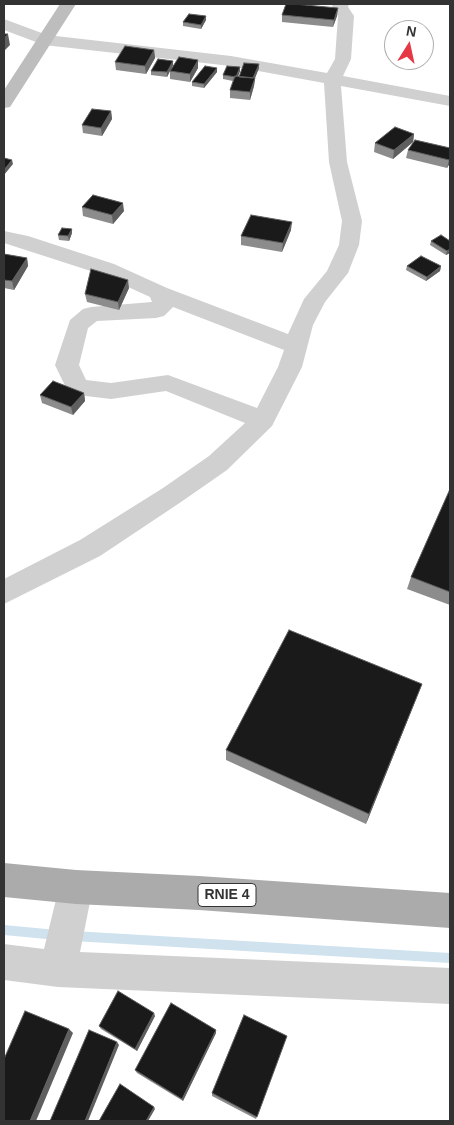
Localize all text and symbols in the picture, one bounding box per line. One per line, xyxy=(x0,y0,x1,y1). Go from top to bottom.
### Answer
north arrow xyxy=(384,20,434,70)
text: N xyxy=(405,22,418,40)
road number: RNIE 4 xyxy=(198,884,256,906)

